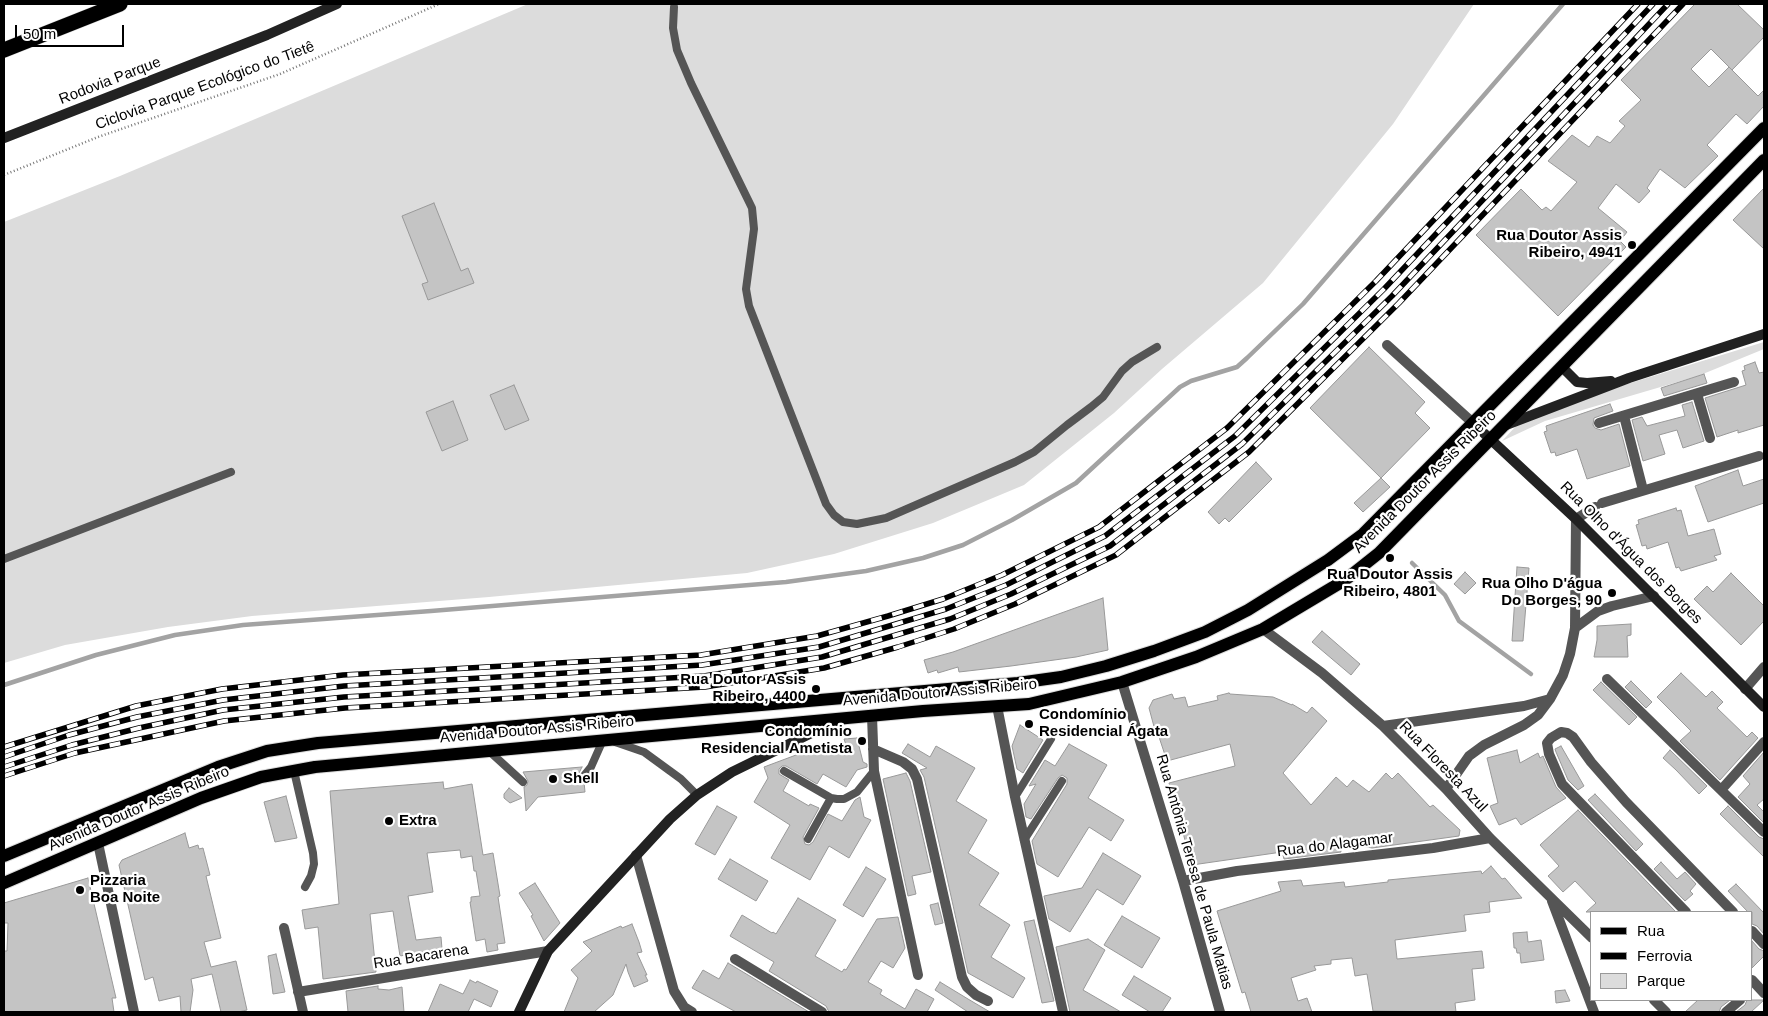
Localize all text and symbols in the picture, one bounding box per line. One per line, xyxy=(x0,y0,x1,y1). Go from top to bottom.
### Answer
scale bar xyxy=(18,15,126,47)
text: 50 m xyxy=(23,25,56,42)
street label: Ciclovia Parque Ecológico do Tietê xyxy=(93,38,317,134)
street label: Rodovia Parque xyxy=(57,53,163,109)
place label: Rua Doutor Assis Ribeiro, 4941 xyxy=(1496,227,1622,262)
marker: Rua Doutor Assis Ribeiro, 4941 xyxy=(1626,239,1638,251)
street label: Avenida Doutor Assis Ribeiro xyxy=(1350,407,1500,557)
street label: Rua Olho d'Água dos Borges xyxy=(1556,478,1706,628)
marker: Rua Doutor Assis Ribeiro, 4801 xyxy=(1384,552,1396,564)
place label: Rua Doutor Assis Ribeiro, 4801 xyxy=(1327,566,1453,601)
place label: Rua Olho D'água Do Borges, 90 xyxy=(1482,575,1602,610)
marker: Rua Olho D'água Do Borges, 90 xyxy=(1606,587,1618,599)
place label: Rua Doutor Assis Ribeiro, 4400 xyxy=(680,671,806,706)
street label: Avenida Doutor Assis Ribeiro xyxy=(842,676,1038,710)
marker: Rua Doutor Assis Ribeiro, 4400 xyxy=(810,683,822,695)
place label: Condomínio Residencial Ágata xyxy=(1039,706,1168,741)
street label: Avenida Doutor Assis Ribeiro xyxy=(439,713,635,747)
marker: Condomínio Residencial Ágata xyxy=(1023,718,1035,730)
street label: Rua Floresta Azul xyxy=(1395,718,1491,816)
place label: Condomínio Residencial Ametista xyxy=(701,723,852,758)
marker: Condomínio Residencial Ametista xyxy=(856,735,868,747)
street label: Rua Antônia Teresa de Paula Matias xyxy=(1152,752,1236,992)
street label: Avenida Doutor Assis Ribeiro xyxy=(46,763,232,855)
place label: Shell xyxy=(563,770,599,788)
marker: Shell xyxy=(547,773,559,785)
place label: Extra xyxy=(399,812,437,830)
marker: Extra xyxy=(383,815,395,827)
street label: Rua do Alagamar xyxy=(1276,829,1394,861)
place label: Pizzaria Boa Noite xyxy=(90,872,160,907)
marker: Pizzaria Boa Noite xyxy=(74,884,86,896)
legend xyxy=(1590,911,1753,1001)
text: Rua xyxy=(1637,922,1665,939)
street label: Rua Bacarena xyxy=(372,941,470,973)
text: Ferrovia xyxy=(1637,947,1692,964)
text: Parque xyxy=(1637,972,1685,989)

